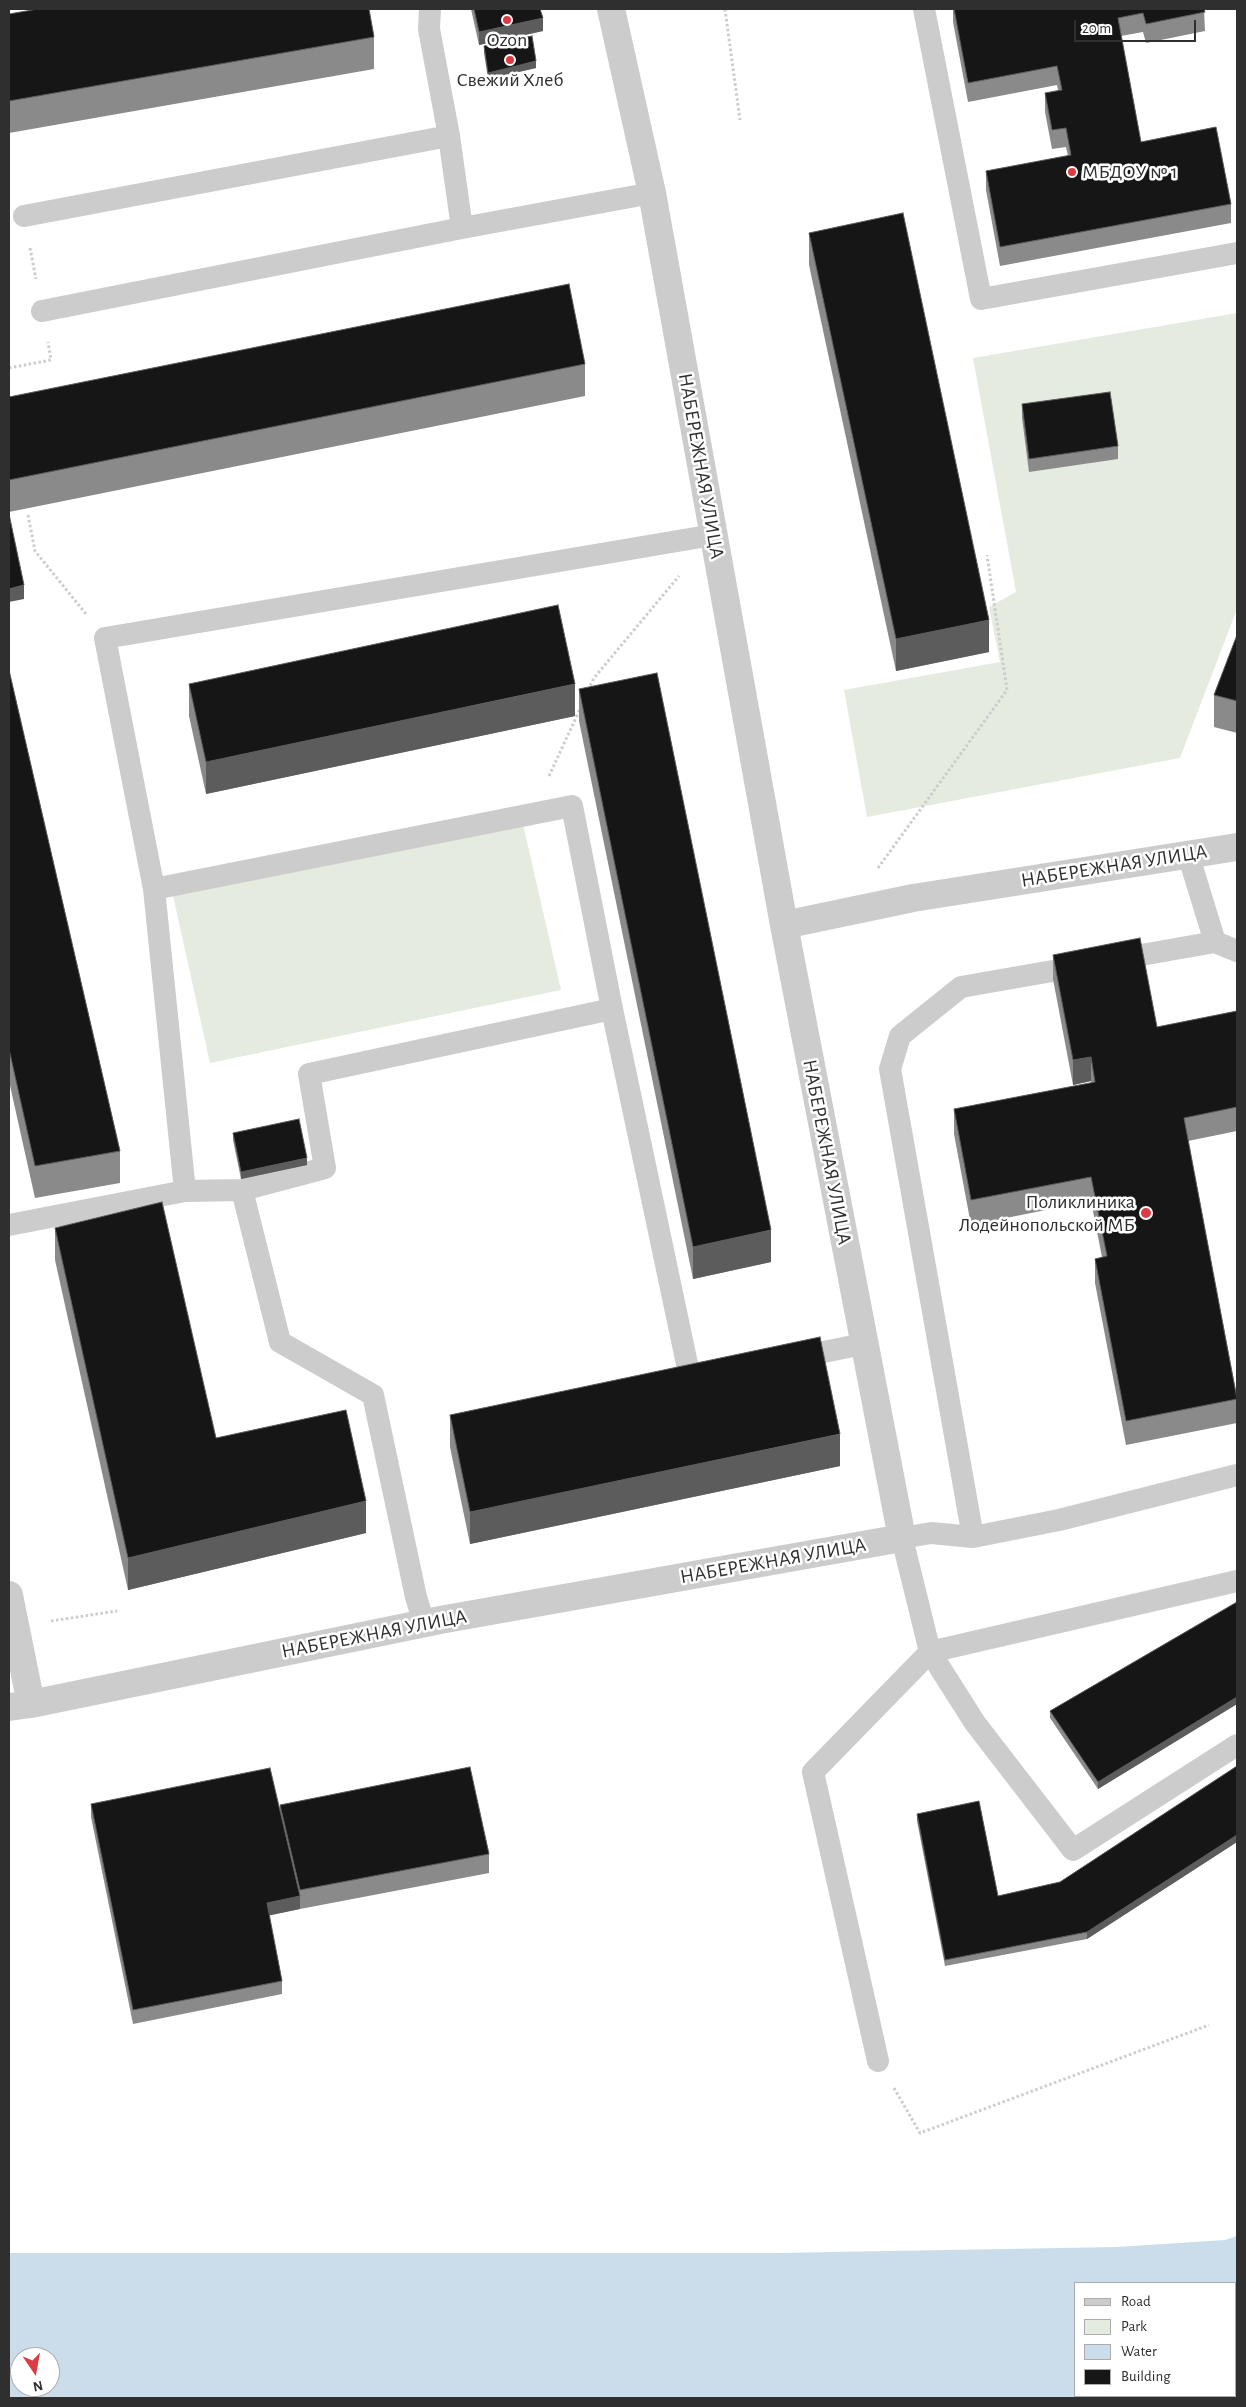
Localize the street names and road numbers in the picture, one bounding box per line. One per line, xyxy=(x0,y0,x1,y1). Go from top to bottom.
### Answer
street label: НАБЕРЕЖНАЯ УЛИЦА xyxy=(673,371,729,561)
street label: НАБЕРЕЖНАЯ УЛИЦА xyxy=(1019,839,1209,893)
street label: НАБЕРЕЖНАЯ УЛИЦА xyxy=(797,1057,857,1247)
street label: НАБЕРЕЖНАЯ УЛИЦА xyxy=(678,1533,868,1589)
street label: НАБЕРЕЖНАЯ УЛИЦА xyxy=(279,1604,469,1664)

